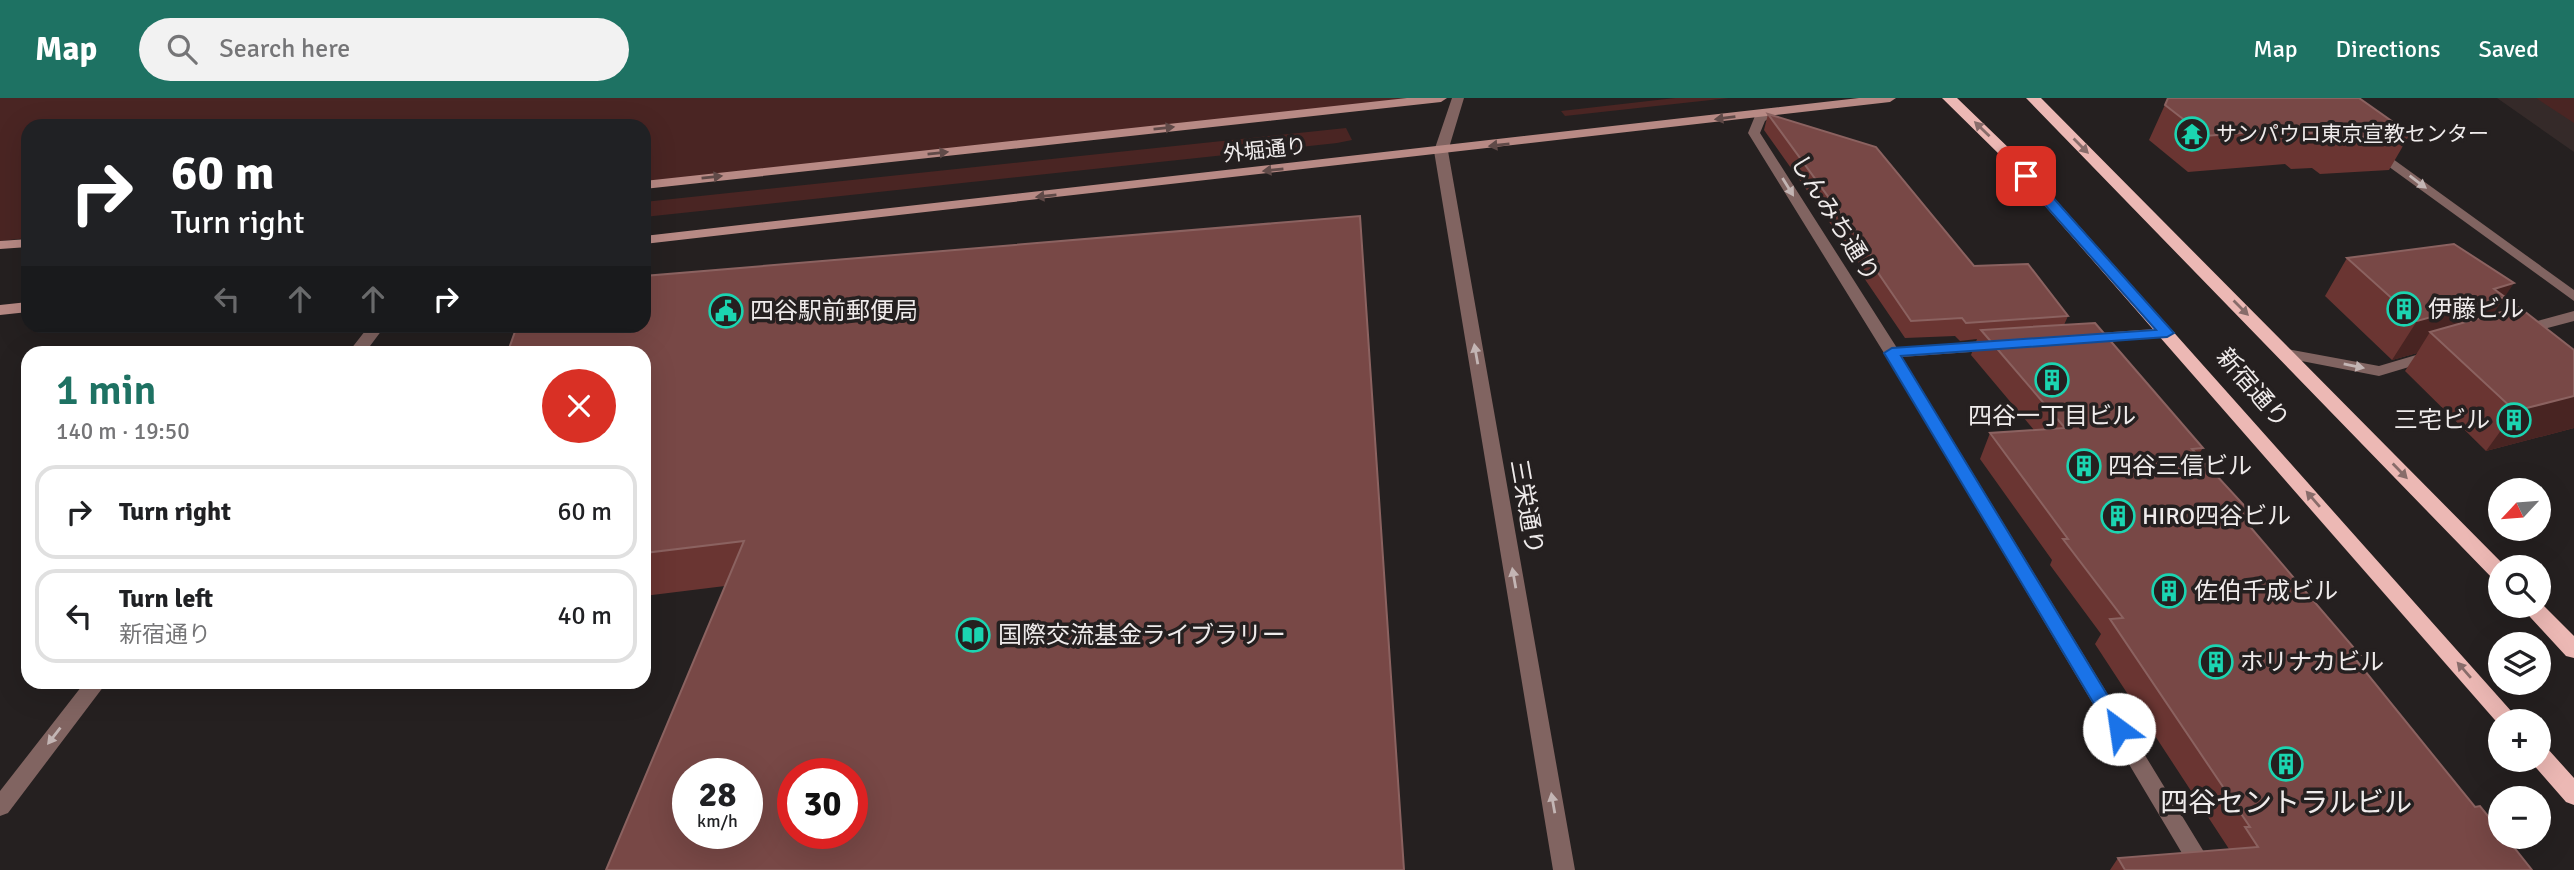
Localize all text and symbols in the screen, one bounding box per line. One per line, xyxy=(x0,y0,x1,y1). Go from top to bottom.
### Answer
search box xyxy=(139,18,629,81)
text: Map xyxy=(35,29,97,70)
icon: search xyxy=(163,30,201,68)
text: Search here xyxy=(219,33,350,65)
text: Map xyxy=(2253,34,2298,64)
text: Directions xyxy=(2336,34,2441,64)
text: Saved xyxy=(2479,34,2539,64)
one-way arrow xyxy=(1713,112,1735,123)
temple icon: サンパウロ東京宣教センター xyxy=(2173,115,2211,153)
one-way arrow xyxy=(1974,120,1991,137)
place label: サンパウロ東京宣教センター xyxy=(2216,121,2489,147)
one-way arrow xyxy=(1153,122,1175,133)
street label: 外堀通り xyxy=(1222,133,1308,167)
one-way arrow xyxy=(2072,138,2089,154)
one-way arrow xyxy=(1487,139,1509,150)
text: 60 m xyxy=(171,143,274,203)
pin xyxy=(1996,146,2056,206)
icon: right xyxy=(56,147,147,238)
one-way arrow xyxy=(927,147,949,158)
street label: しんみち通り xyxy=(1784,149,1886,287)
icon: arrive xyxy=(2007,157,2045,195)
one-way arrow xyxy=(1261,165,1283,176)
one-way arrow xyxy=(701,172,723,183)
one-way arrow xyxy=(2409,175,2427,190)
one-way arrow xyxy=(1782,177,1795,197)
one-way arrow xyxy=(1035,190,1057,201)
text: Turn right xyxy=(171,203,304,242)
icon: left xyxy=(208,280,246,318)
icon: ahead xyxy=(281,280,319,318)
icon: ahead xyxy=(354,280,392,318)
icon: right xyxy=(427,280,465,318)
building icon: 伊藤ビル xyxy=(2385,290,2423,328)
public building icon: 四谷駅前郵便局 xyxy=(707,292,745,330)
place label: 伊藤ビル xyxy=(2428,294,2524,324)
place label: 四谷駅前郵便局 xyxy=(750,296,918,326)
one-way arrow xyxy=(2233,299,2249,316)
street label: 新宿通り xyxy=(2210,342,2296,434)
one-way arrow xyxy=(1470,343,1481,365)
building icon: 四谷一丁目ビル xyxy=(2033,361,2071,399)
one-way arrow xyxy=(2343,361,2365,372)
text: 1 min xyxy=(56,365,157,416)
button: close xyxy=(542,369,616,443)
place label: 四谷一丁目ビル xyxy=(1968,401,2136,431)
building icon: 三宅ビル xyxy=(2495,401,2533,439)
place label: 三宅ビル xyxy=(2394,405,2490,435)
text: 140 m · 19:50 xyxy=(56,417,190,446)
building icon: 四谷三信ビル xyxy=(2065,447,2103,485)
place label: 四谷三信ビル xyxy=(2108,451,2252,481)
street label: 三栄通り xyxy=(1504,457,1550,557)
one-way arrow xyxy=(2392,462,2408,479)
north arrow xyxy=(2488,478,2552,541)
map controls xyxy=(2488,478,2551,849)
one-way arrow xyxy=(2305,490,2321,508)
icon: right xyxy=(60,493,98,531)
text: Turn right xyxy=(119,496,231,528)
text: 60 m xyxy=(557,496,612,528)
building icon: HIRO四谷ビル xyxy=(2099,497,2137,535)
place label: HIRO四谷ビル xyxy=(2142,501,2291,531)
button: search xyxy=(2488,555,2551,618)
one-way arrow xyxy=(1508,567,1519,589)
building icon: 佐伯千成ビル xyxy=(2150,572,2188,610)
place label: 佐伯千成ビル xyxy=(2194,576,2338,606)
text: Turn left xyxy=(119,583,213,615)
icon: left xyxy=(60,597,98,635)
text: 40 m xyxy=(557,600,612,632)
library icon: 国際交流基金ライブラリー xyxy=(954,616,992,654)
text: 新宿通り xyxy=(119,620,211,649)
place label: 国際交流基金ライブラリー xyxy=(998,620,1286,650)
button: layers xyxy=(2488,632,2551,695)
building icon: ホリナカビル xyxy=(2197,643,2235,681)
place label: ホリナカビル xyxy=(2240,647,2384,677)
one-way arrow xyxy=(2456,661,2472,679)
position arrow xyxy=(2082,692,2156,766)
button: + xyxy=(2488,709,2551,772)
one-way arrow xyxy=(48,727,62,745)
building icon: 四谷セントラルビル xyxy=(2267,745,2305,783)
speed limit sign: 30 xyxy=(777,758,868,849)
text: 28 xyxy=(699,773,736,816)
place label: 四谷セントラルビル xyxy=(2160,786,2412,820)
button: − xyxy=(2488,786,2551,849)
one-way arrow xyxy=(1547,792,1558,814)
text: km/h xyxy=(697,810,738,832)

